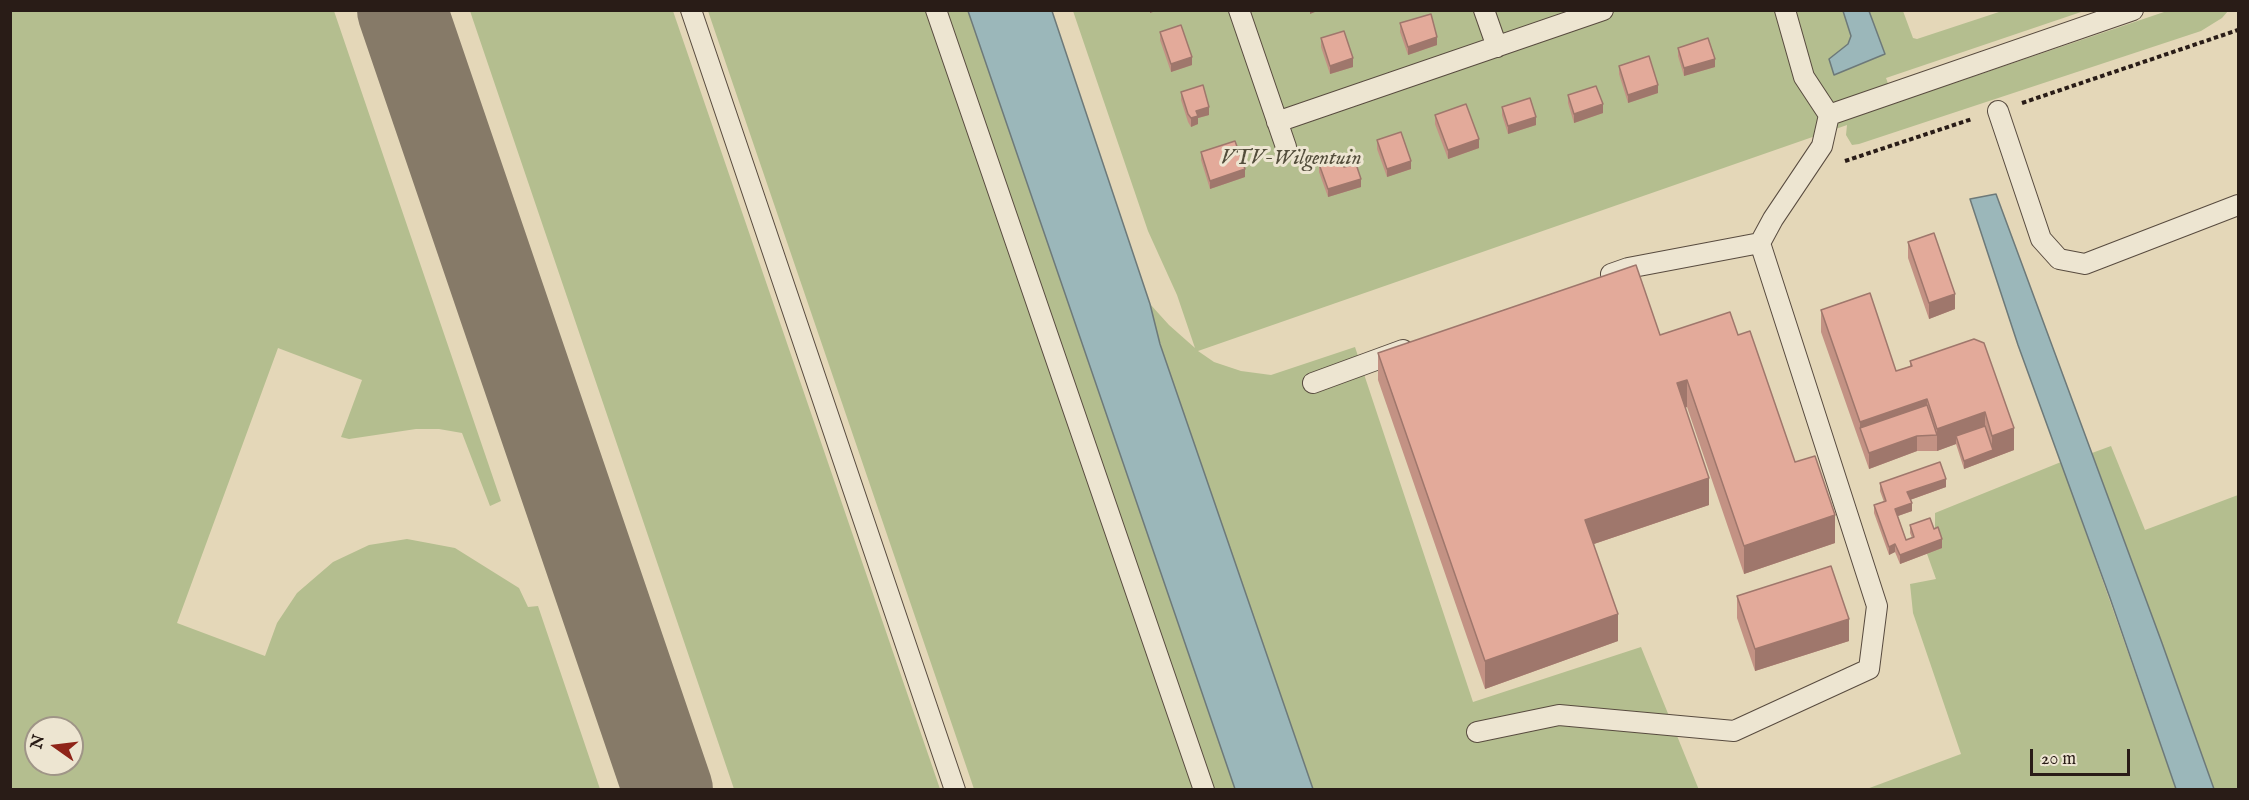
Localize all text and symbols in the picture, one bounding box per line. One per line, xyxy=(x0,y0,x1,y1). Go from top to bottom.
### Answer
park label: VTV-Wilgentuin xyxy=(1221,147,1361,173)
north arrow xyxy=(24,716,84,776)
text: N xyxy=(27,733,50,751)
scale bar xyxy=(2033,737,2134,775)
text: 20 m xyxy=(2041,748,2076,771)

